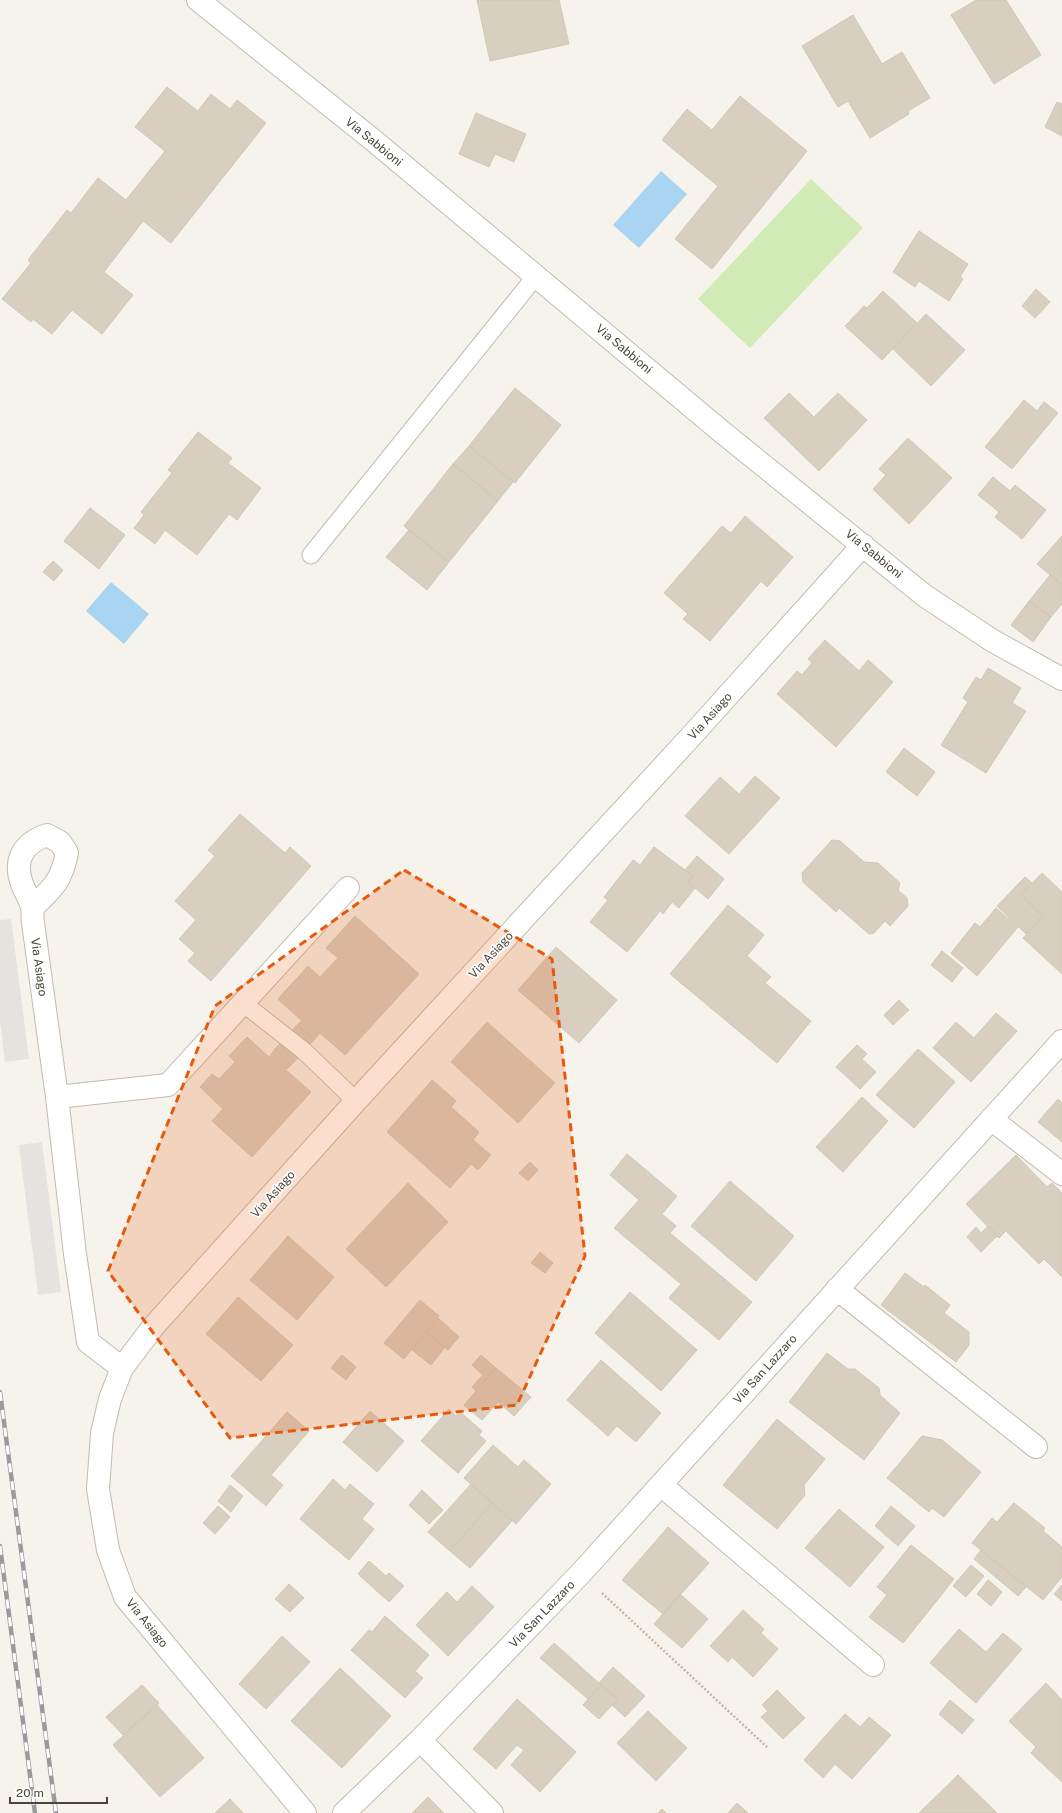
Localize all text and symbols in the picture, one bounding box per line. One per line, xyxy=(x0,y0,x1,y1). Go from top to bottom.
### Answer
street label: Via Sabbioni xyxy=(343,115,405,169)
street label: Via Sabbioni xyxy=(593,321,655,377)
street label: Via Sabbioni xyxy=(843,527,905,581)
street label: Via Asiago xyxy=(685,689,735,742)
street label: Via Asiago xyxy=(466,929,516,981)
street label: Via Asiago xyxy=(28,937,50,997)
street label: Via Asiago xyxy=(248,1167,298,1220)
street label: Via San Lazzaro xyxy=(730,1331,800,1406)
street label: Via San Lazzaro xyxy=(506,1577,578,1651)
street label: Via Asiago xyxy=(123,1596,171,1650)
scale bar xyxy=(10,1779,107,1805)
text: 20 m xyxy=(16,1786,44,1800)

